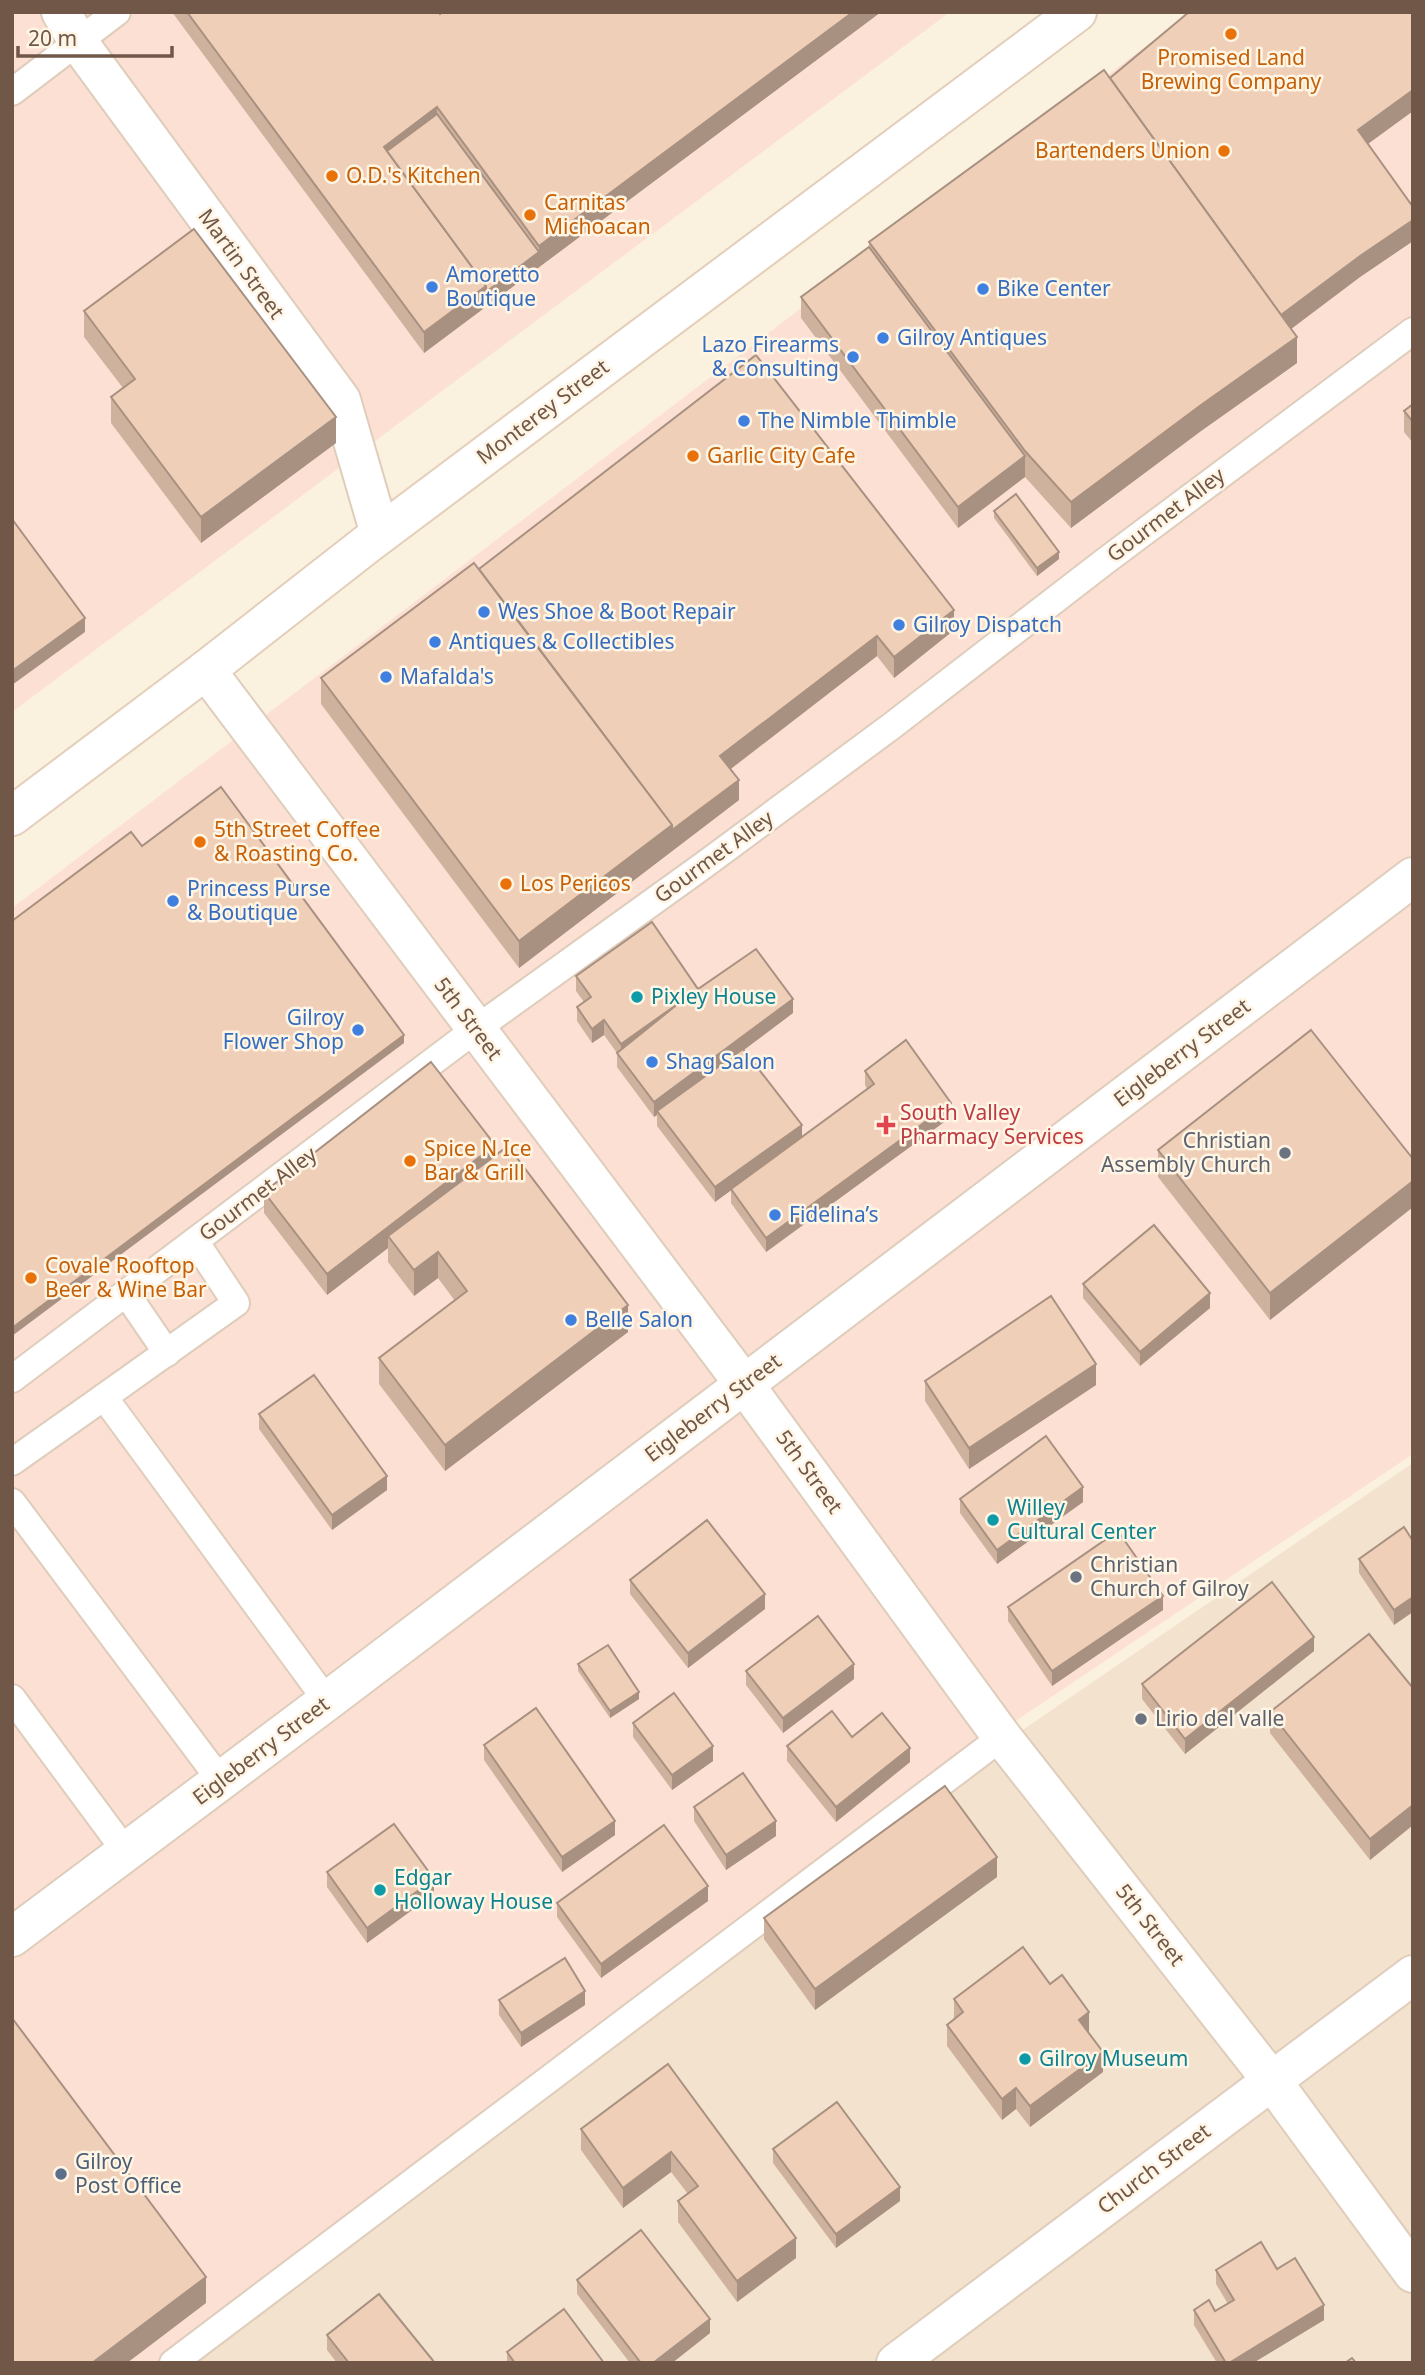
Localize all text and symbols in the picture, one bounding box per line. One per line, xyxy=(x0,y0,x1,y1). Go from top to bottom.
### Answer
scale bar xyxy=(18,14,172,58)
text: 20 m xyxy=(28,24,77,52)
marker: Promised Land Brewing Company xyxy=(1223,26,1239,42)
place label: Promised Land Brewing Company xyxy=(1141,43,1322,95)
place label: Bartenders Union xyxy=(1035,136,1210,164)
marker: Bartenders Union xyxy=(1216,143,1232,159)
place label: O.D.'s Kitchen xyxy=(346,161,481,189)
marker: O.D.'s Kitchen xyxy=(324,168,340,184)
place label: Carnitas Michoacan xyxy=(544,188,651,240)
street label: Martin Street xyxy=(192,203,291,324)
marker: Carnitas Michoacan xyxy=(522,207,538,223)
place label: Amoretto Boutique xyxy=(446,260,540,312)
place label: Bike Center xyxy=(997,274,1111,302)
marker: Amoretto Boutique xyxy=(424,279,440,295)
marker: Bike Center xyxy=(975,281,991,297)
place label: Gilroy Antiques xyxy=(897,323,1047,351)
place label: Lazo Firearms & Consulting xyxy=(702,330,839,382)
marker: Gilroy Antiques xyxy=(875,330,891,346)
marker: Lazo Firearms & Consulting xyxy=(845,349,861,365)
street label: Monterey Street xyxy=(471,352,615,470)
place label: The Nimble Thimble xyxy=(758,406,957,434)
marker: The Nimble Thimble xyxy=(736,413,752,429)
place label: Garlic City Cafe xyxy=(707,441,856,469)
marker: Garlic City Cafe xyxy=(685,448,701,464)
street label: Gourmet Alley xyxy=(1101,461,1230,568)
place label: Wes Shoe & Boot Repair xyxy=(498,597,736,625)
marker: Wes Shoe & Boot Repair xyxy=(476,604,492,620)
place label: Gilroy Dispatch xyxy=(913,610,1062,638)
marker: Gilroy Dispatch xyxy=(891,617,907,633)
place label: Antiques & Collectibles xyxy=(449,627,674,655)
marker: Antiques & Collectibles xyxy=(427,634,443,650)
place label: Mafalda's xyxy=(400,662,494,690)
marker: Mafalda's xyxy=(378,669,394,685)
street label: Gourmet Alley xyxy=(648,803,779,909)
place label: 5th Street Coffee & Roasting Co. xyxy=(214,815,380,867)
marker: 5th Street Coffee & Roasting Co. xyxy=(192,834,208,850)
place label: Los Pericos xyxy=(520,869,631,897)
place label: Princess Purse & Boutique xyxy=(187,874,331,926)
marker: Los Pericos xyxy=(498,876,514,892)
marker: Princess Purse & Boutique xyxy=(165,893,181,909)
street label: 5th Street xyxy=(429,971,509,1066)
place label: Pixley House xyxy=(651,982,776,1010)
marker: Pixley House xyxy=(629,989,645,1005)
street label: Eigleberry Street xyxy=(1107,991,1256,1113)
place label: Gilroy Flower Shop xyxy=(223,1003,344,1055)
marker: Gilroy Flower Shop xyxy=(350,1022,366,1038)
place label: Shag Salon xyxy=(666,1047,775,1075)
marker: Shag Salon xyxy=(644,1054,660,1070)
place label: South Valley Pharmacy Services xyxy=(900,1098,1084,1150)
marker: South Valley Pharmacy Services xyxy=(878,1117,894,1133)
place label: Christian Assembly Church xyxy=(1101,1126,1271,1178)
place label: Spice N Ice Bar & Grill xyxy=(424,1134,532,1186)
street label: Gourmet Alley xyxy=(193,1140,322,1247)
marker: Christian Assembly Church xyxy=(1277,1145,1293,1161)
marker: Spice N Ice Bar & Grill xyxy=(402,1153,418,1169)
place label: Fidelina’s xyxy=(789,1200,879,1228)
marker: Fidelina’s xyxy=(767,1207,783,1223)
place label: Covale Rooftop Beer & Wine Bar xyxy=(45,1251,207,1303)
marker: Covale Rooftop Beer & Wine Bar xyxy=(23,1270,39,1286)
place label: Belle Salon xyxy=(585,1305,693,1333)
marker: Belle Salon xyxy=(563,1312,579,1328)
street label: Eigleberry Street xyxy=(638,1346,787,1468)
street label: 5th Street xyxy=(770,1424,850,1519)
place label: Willey Cultural Center xyxy=(1007,1493,1157,1545)
marker: Willey Cultural Center xyxy=(985,1512,1001,1528)
place label: Christian Church of Gilroy xyxy=(1090,1550,1249,1602)
marker: Christian Church of Gilroy xyxy=(1068,1569,1084,1585)
street label: Eigleberry Street xyxy=(186,1689,335,1811)
place label: Lirio del valle xyxy=(1155,1704,1284,1732)
marker: Lirio del valle xyxy=(1133,1711,1149,1727)
place label: Edgar Holloway House xyxy=(394,1863,553,1915)
street label: 5th Street xyxy=(1110,1878,1192,1971)
marker: Edgar Holloway House xyxy=(372,1882,388,1898)
place label: Gilroy Museum xyxy=(1039,2044,1188,2072)
marker: Gilroy Museum xyxy=(1017,2051,1033,2067)
street label: Church Street xyxy=(1091,2116,1216,2220)
place label: Gilroy Post Office xyxy=(75,2147,182,2199)
marker: Gilroy Post Office xyxy=(53,2166,69,2182)

